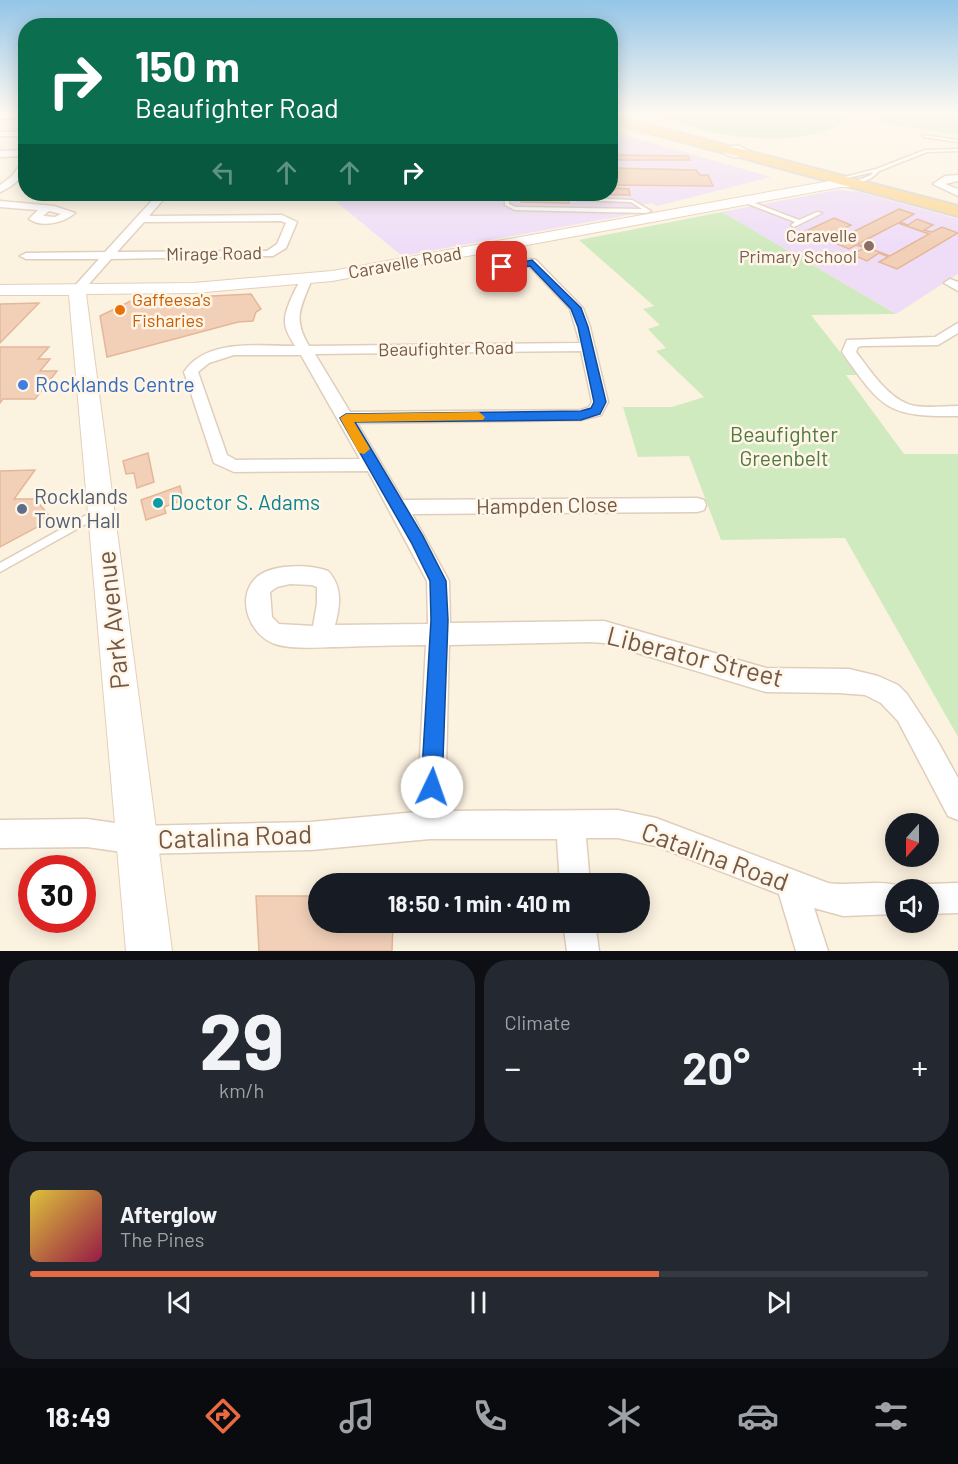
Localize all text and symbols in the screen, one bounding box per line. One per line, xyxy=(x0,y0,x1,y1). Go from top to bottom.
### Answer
text: 150 m xyxy=(135,40,240,90)
icon: right xyxy=(36,42,114,120)
text: Beaufighter Road xyxy=(135,91,339,123)
icon: left xyxy=(207,156,240,189)
icon: ahead xyxy=(270,156,303,189)
icon: ahead xyxy=(333,156,366,189)
icon: right xyxy=(396,156,429,189)
place label: Caravelle Primary School xyxy=(739,224,857,267)
marker: Caravelle Primary School xyxy=(862,239,876,253)
street label: Mirage Road xyxy=(166,241,262,265)
street label: Caravelle Road xyxy=(346,241,463,283)
pin xyxy=(476,241,527,292)
icon: arrive xyxy=(485,250,518,283)
place label: Gaffeesa's Fisharies xyxy=(132,288,211,331)
marker: Gaffeesa's Fisharies xyxy=(113,303,127,317)
street label: Beaufighter Road xyxy=(378,336,514,360)
place label: Rocklands Centre xyxy=(35,371,195,396)
marker: Rocklands Centre xyxy=(16,378,30,392)
park label: Beaufighter Greenbelt xyxy=(730,421,838,470)
place label: Rocklands Town Hall xyxy=(34,483,128,532)
place label: Doctor S. Adams xyxy=(170,489,320,514)
street label: Hampden Close xyxy=(476,491,618,518)
marker: Doctor S. Adams xyxy=(151,496,165,510)
marker: Rocklands Town Hall xyxy=(15,502,29,516)
street label: Park Avenue xyxy=(89,549,134,691)
street label: Liberator Street xyxy=(604,619,787,692)
position arrow xyxy=(400,755,464,819)
north arrow xyxy=(885,813,939,867)
map controls xyxy=(885,813,939,933)
street label: Catalina Road xyxy=(638,815,793,897)
street label: Catalina Road xyxy=(157,817,313,854)
speed limit sign: 30 xyxy=(18,855,96,933)
button: sound xyxy=(885,879,939,933)
text: 18:50 · 1 min · 410 m xyxy=(388,890,570,916)
text: 29 xyxy=(199,992,284,1086)
text: Climate xyxy=(505,1010,571,1034)
text: 20° xyxy=(682,1040,750,1094)
text: − xyxy=(505,1047,521,1087)
text: + xyxy=(912,1047,928,1087)
text: km/h xyxy=(219,1078,264,1102)
text: Afterglow xyxy=(120,1201,217,1227)
text: The Pines xyxy=(120,1227,204,1251)
icon: previous xyxy=(163,1286,196,1319)
icon: pause xyxy=(462,1286,495,1319)
icon: next xyxy=(762,1286,795,1319)
icon: directions xyxy=(202,1395,244,1437)
icon: music xyxy=(336,1395,378,1437)
icon: phone xyxy=(469,1395,511,1437)
icon: climate xyxy=(603,1395,645,1437)
icon: car xyxy=(737,1395,779,1437)
icon: filters xyxy=(870,1395,912,1437)
text: 18:49 xyxy=(46,1400,110,1432)

